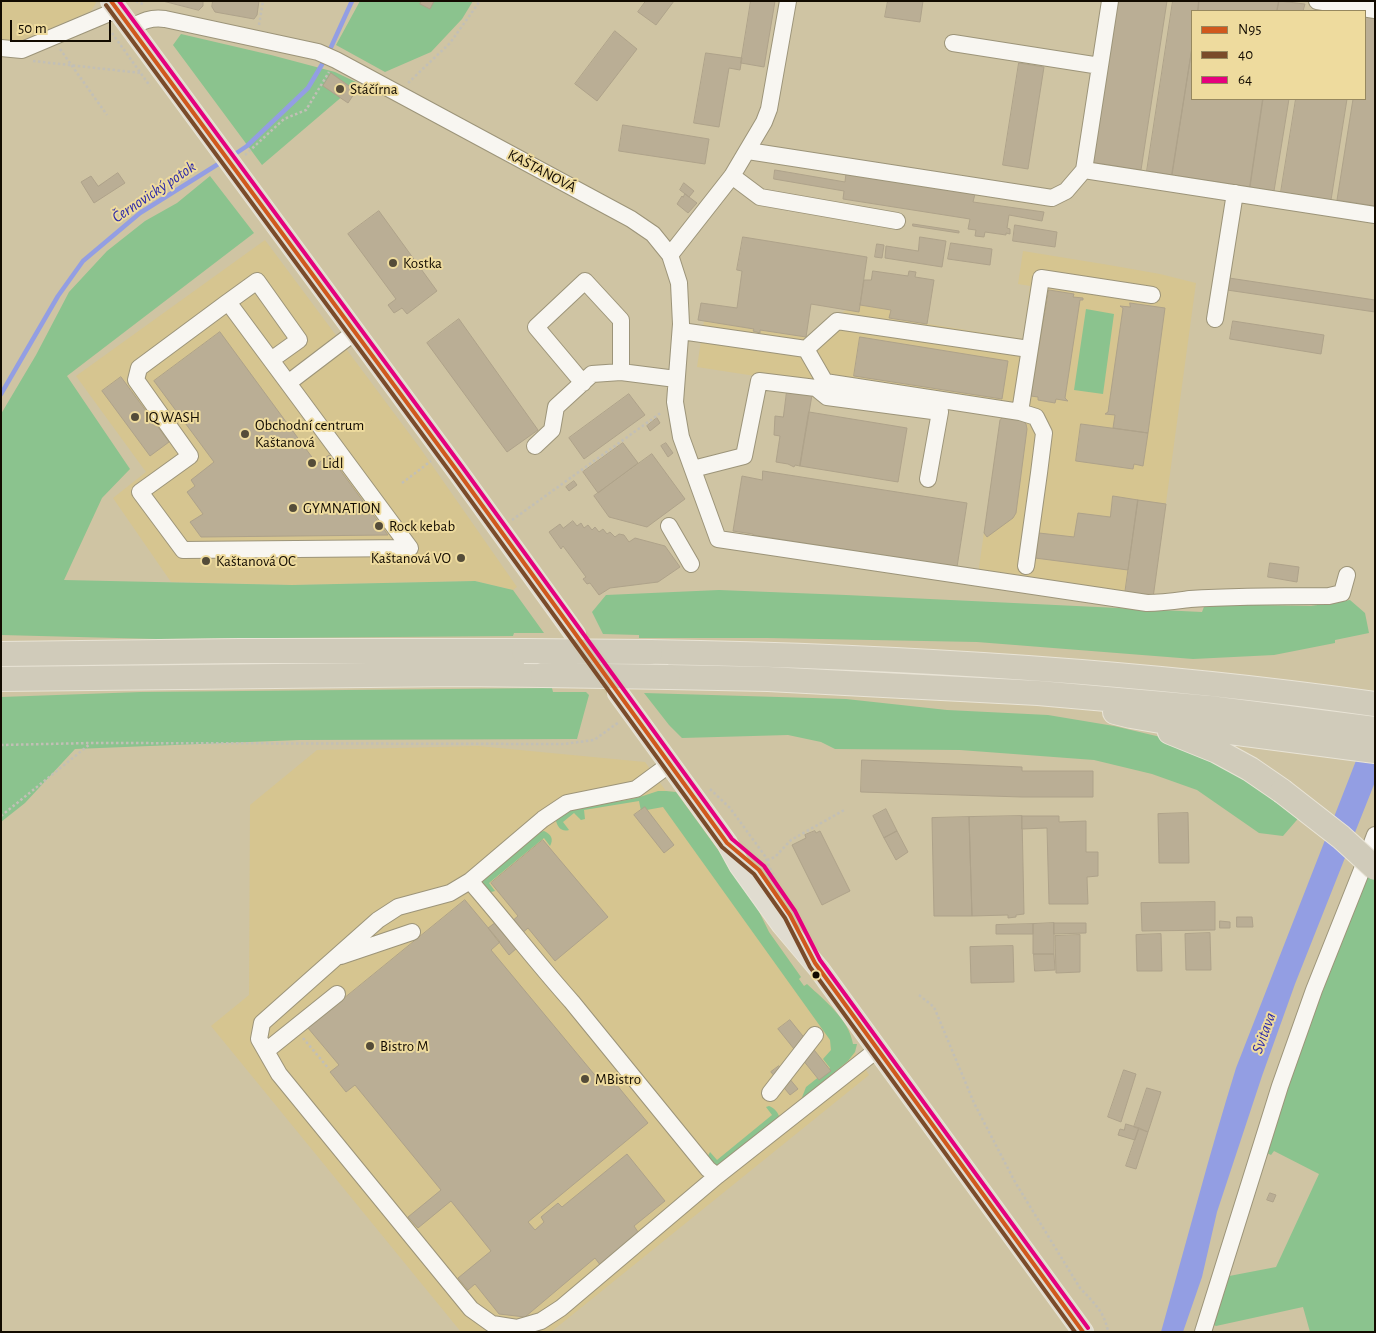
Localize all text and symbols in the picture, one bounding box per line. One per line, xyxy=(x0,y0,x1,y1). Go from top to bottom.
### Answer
scale bar xyxy=(12,10,114,42)
legend xyxy=(1191,10,1366,100)
text: 50 m xyxy=(18,21,47,36)
text: N95 xyxy=(1238,22,1262,37)
text: 40 xyxy=(1238,47,1253,62)
text: 64 xyxy=(1238,72,1252,87)
place label: Stáčírna xyxy=(350,80,398,98)
marker: Stáčírna xyxy=(334,83,346,95)
street label: KAŠTANOVÁ xyxy=(505,145,579,197)
water label: Černovický potok xyxy=(108,157,200,227)
place label: Kostka xyxy=(403,254,442,272)
marker: Kostka xyxy=(387,257,399,269)
place label: IQ WASH xyxy=(145,408,200,426)
marker: IQ WASH xyxy=(129,411,141,423)
place label: Obchodní centrum Kaštanová xyxy=(255,416,364,451)
marker: Obchodní centrum Kaštanová xyxy=(239,428,251,440)
place label: Lidl xyxy=(322,454,343,472)
marker: Lidl xyxy=(306,457,318,469)
place label: GYMNATION xyxy=(303,499,381,517)
marker: GYMNATION xyxy=(287,502,299,514)
place label: Rock kebab xyxy=(389,517,455,535)
marker: Rock kebab xyxy=(373,520,385,532)
place label: Kaštanová VO xyxy=(371,549,451,567)
place label: Kaštanová OC xyxy=(216,552,296,570)
marker: Kaštanová VO xyxy=(455,552,467,564)
marker: Kaštanová OC xyxy=(200,555,212,567)
unlabelled marker xyxy=(811,970,821,980)
water label: Svitava xyxy=(1248,1010,1280,1056)
place label: Bistro M xyxy=(380,1037,429,1055)
marker: Bistro M xyxy=(364,1040,376,1052)
place label: MBistro xyxy=(595,1070,641,1088)
marker: MBistro xyxy=(579,1073,591,1085)

